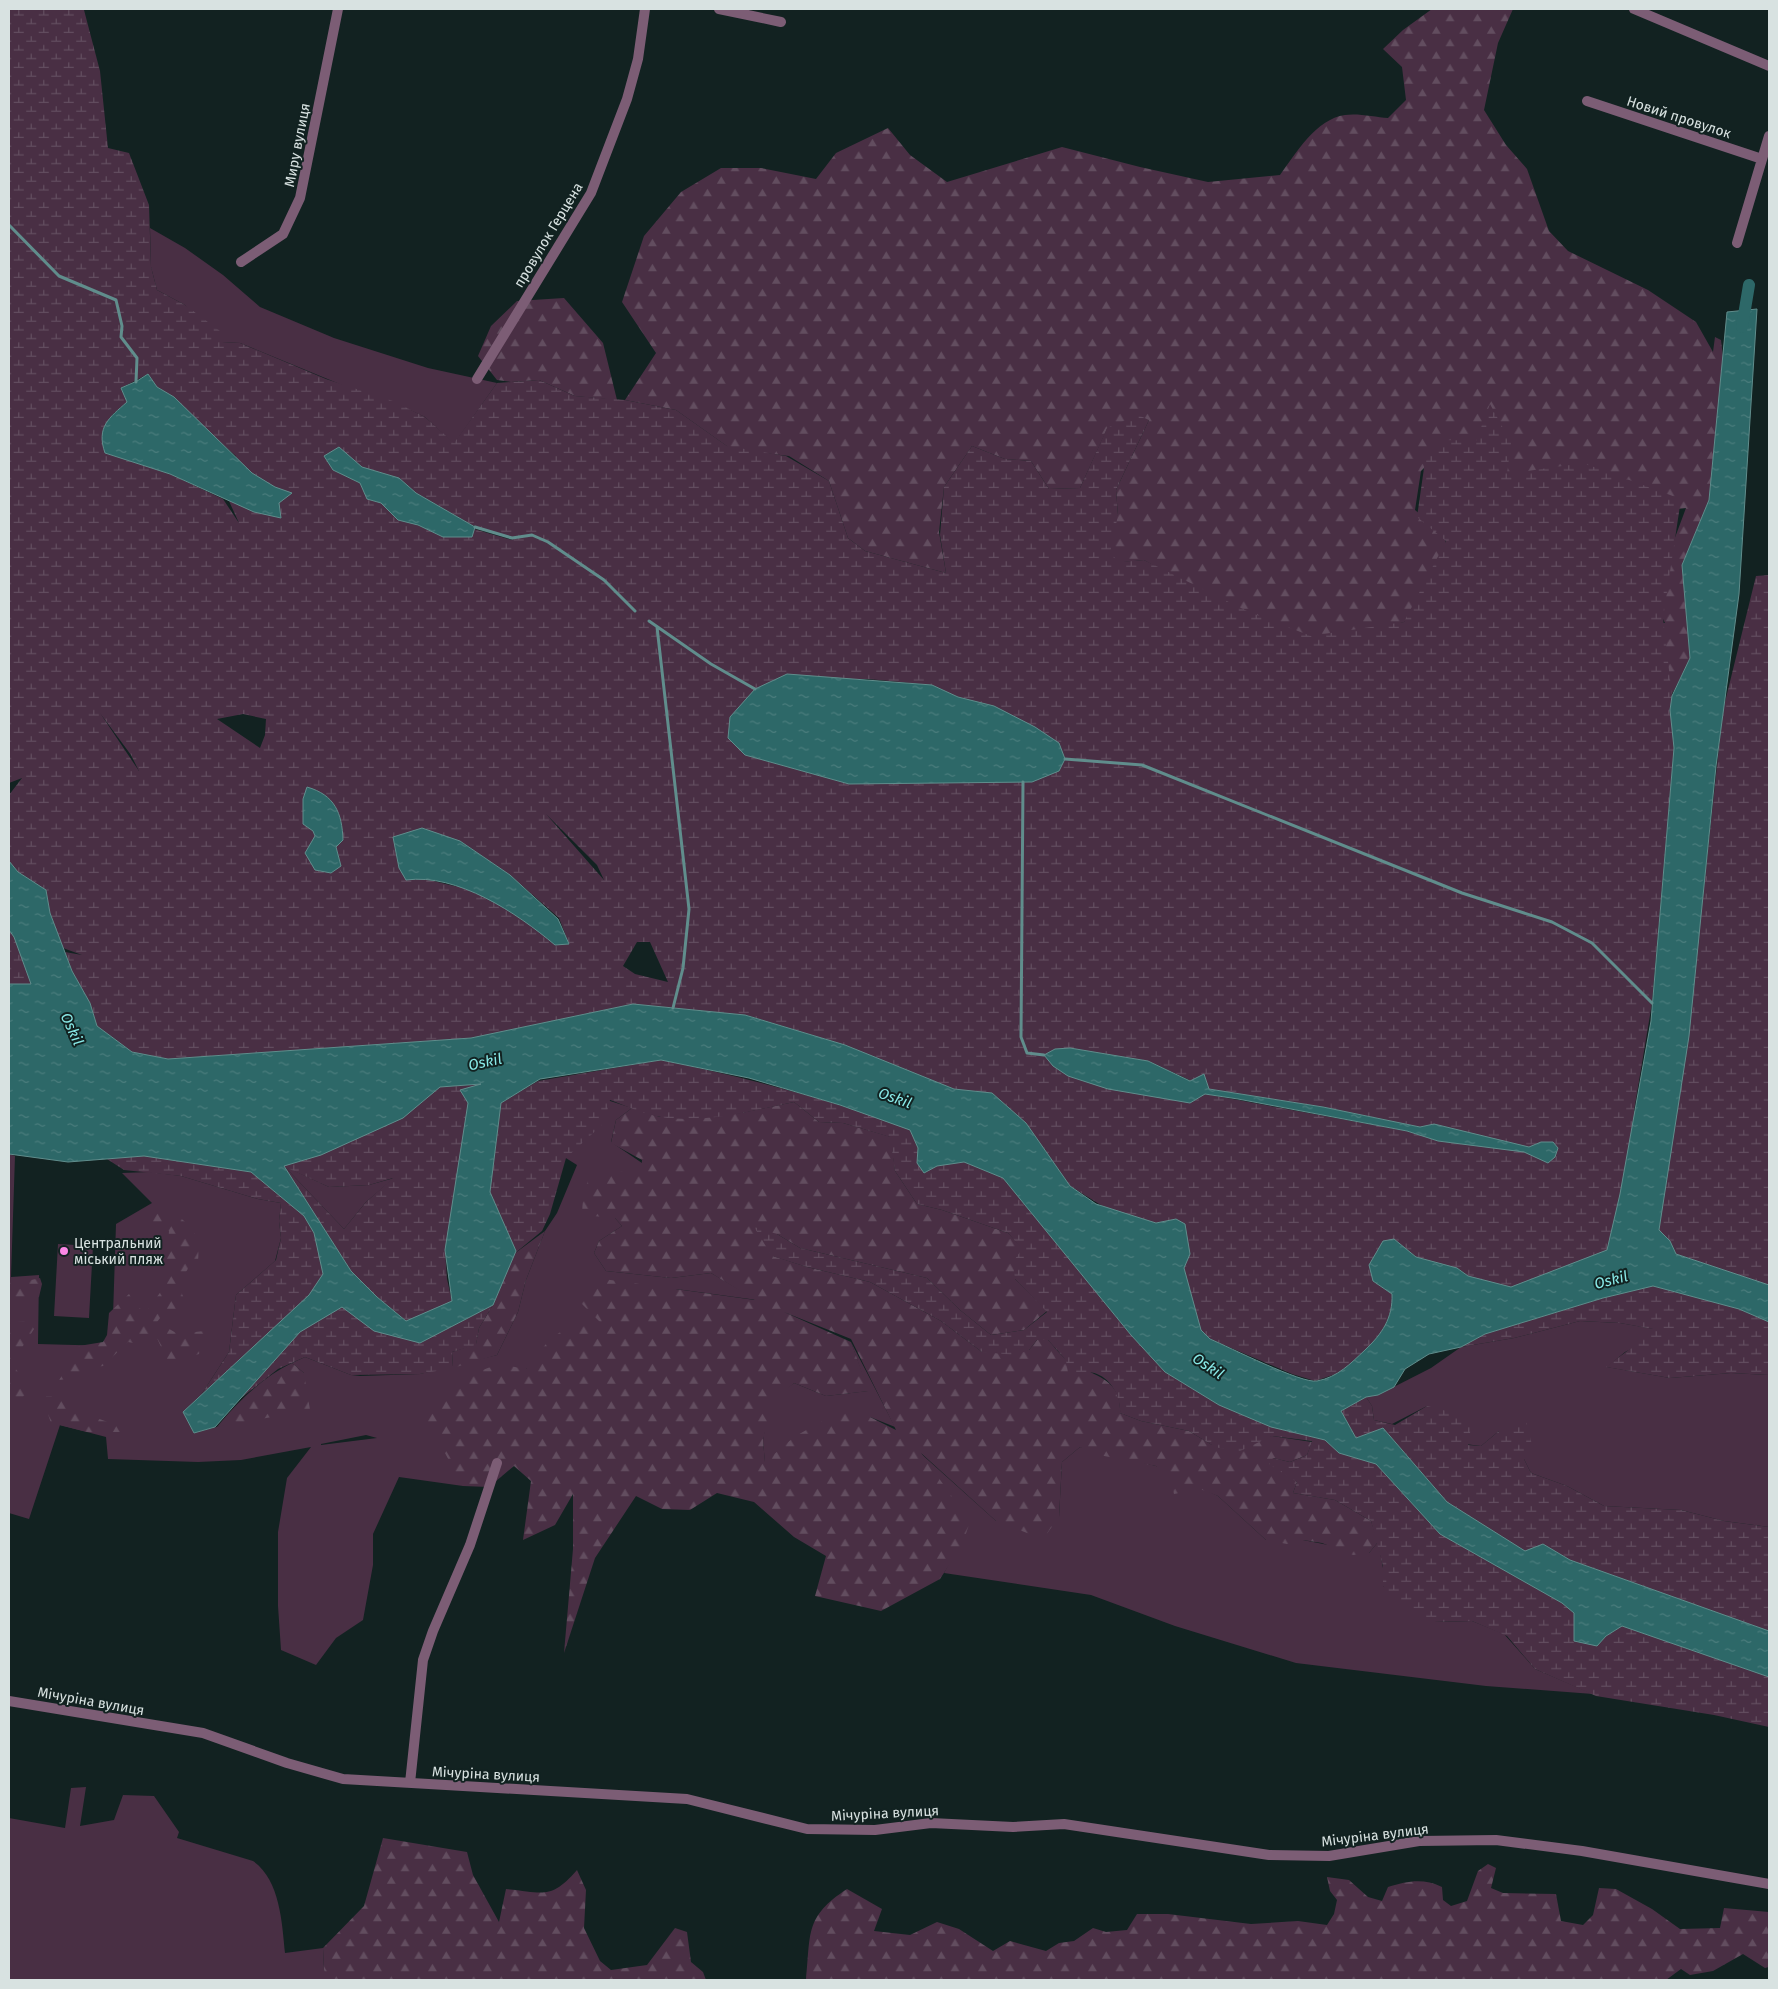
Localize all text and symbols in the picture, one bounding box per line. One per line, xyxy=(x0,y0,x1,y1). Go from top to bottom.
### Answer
street label: Новий провулок xyxy=(1624,93,1734,143)
street label: Миру вулиця xyxy=(281,102,314,188)
street label: провулок Герцена xyxy=(510,180,587,291)
water label: Oskil xyxy=(57,1010,87,1048)
water label: Oskil xyxy=(467,1050,503,1074)
water label: Oskil xyxy=(876,1084,914,1112)
place label: Центральний міський пляж xyxy=(74,1235,163,1268)
marker: Центральний міський пляж xyxy=(58,1245,70,1257)
water label: Oskil xyxy=(1592,1267,1630,1293)
water label: Oskil xyxy=(1189,1349,1227,1383)
street label: Мічуріна вулиця xyxy=(36,1684,146,1719)
street label: Мічуріна вулиця xyxy=(432,1763,540,1786)
street label: Мічуріна вулиця xyxy=(831,1802,939,1825)
street label: Мічуріна вулиця xyxy=(1320,1820,1430,1851)

